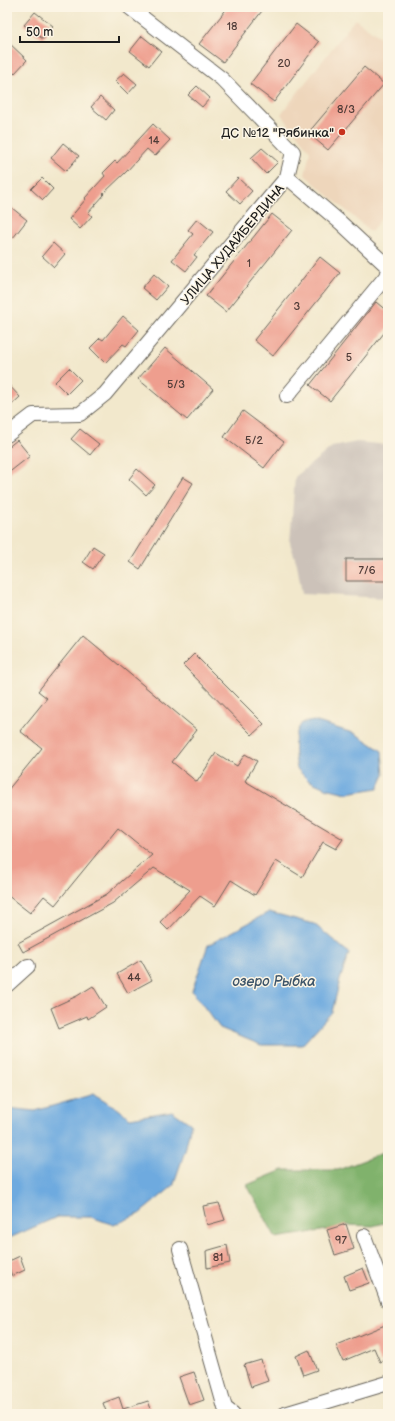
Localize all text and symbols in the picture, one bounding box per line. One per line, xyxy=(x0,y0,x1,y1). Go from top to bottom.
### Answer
scale bar xyxy=(20,18,119,44)
house number: 18 xyxy=(227,20,237,33)
text: 50 m xyxy=(26,25,53,40)
house number: 20 xyxy=(278,57,291,70)
house number: 8/3 xyxy=(337,103,355,116)
place label: ДС №12 "Рябинка" xyxy=(221,125,334,141)
marker: ДС №12 "Рябинка" xyxy=(337,127,347,137)
house number: 14 xyxy=(149,134,160,147)
street label: УЛИЦА ХУДАЙБЕРДИНА xyxy=(178,181,288,308)
house number: 1 xyxy=(247,257,251,270)
house number: 3 xyxy=(294,300,301,313)
house number: 5 xyxy=(346,351,352,364)
house number: 5/3 xyxy=(167,378,185,391)
house number: 5/2 xyxy=(245,434,263,447)
house number: 7/6 xyxy=(358,564,376,577)
house number: 44 xyxy=(127,971,141,984)
water label: озеро Рыбка xyxy=(232,973,316,990)
house number: 97 xyxy=(335,1234,347,1247)
house number: 81 xyxy=(213,1251,223,1264)

